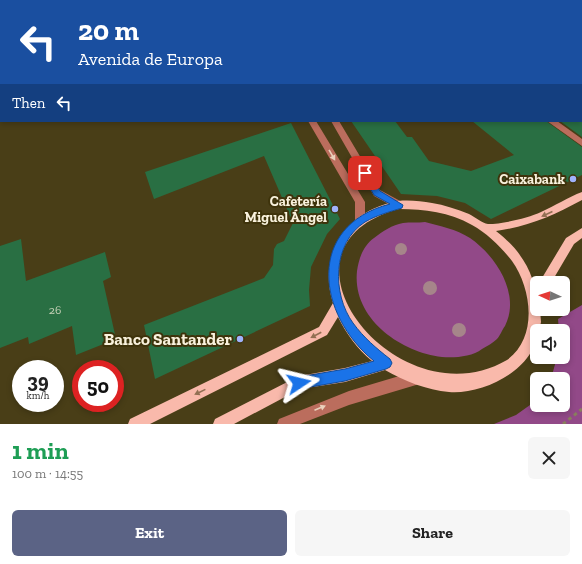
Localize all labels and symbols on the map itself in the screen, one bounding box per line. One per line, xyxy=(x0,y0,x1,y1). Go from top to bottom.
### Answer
one-way arrow xyxy=(328,149,335,161)
pin xyxy=(348,156,382,190)
place label: Caixabank xyxy=(499,171,565,188)
marker: Caixabank xyxy=(568,174,578,184)
place label: Cafetería Miguel Ángel xyxy=(245,193,327,226)
marker: Cafetería Miguel Ángel xyxy=(330,204,340,214)
one-way arrow xyxy=(541,211,553,217)
north arrow xyxy=(530,276,570,316)
house number: 26 xyxy=(49,303,61,317)
place label: Banco Santander xyxy=(104,329,232,349)
one-way arrow xyxy=(310,332,322,339)
marker: Banco Santander xyxy=(235,334,245,344)
speed limit sign: 50 xyxy=(72,360,124,412)
position arrow xyxy=(278,362,320,404)
one-way arrow xyxy=(194,389,206,395)
one-way arrow xyxy=(314,405,325,411)

